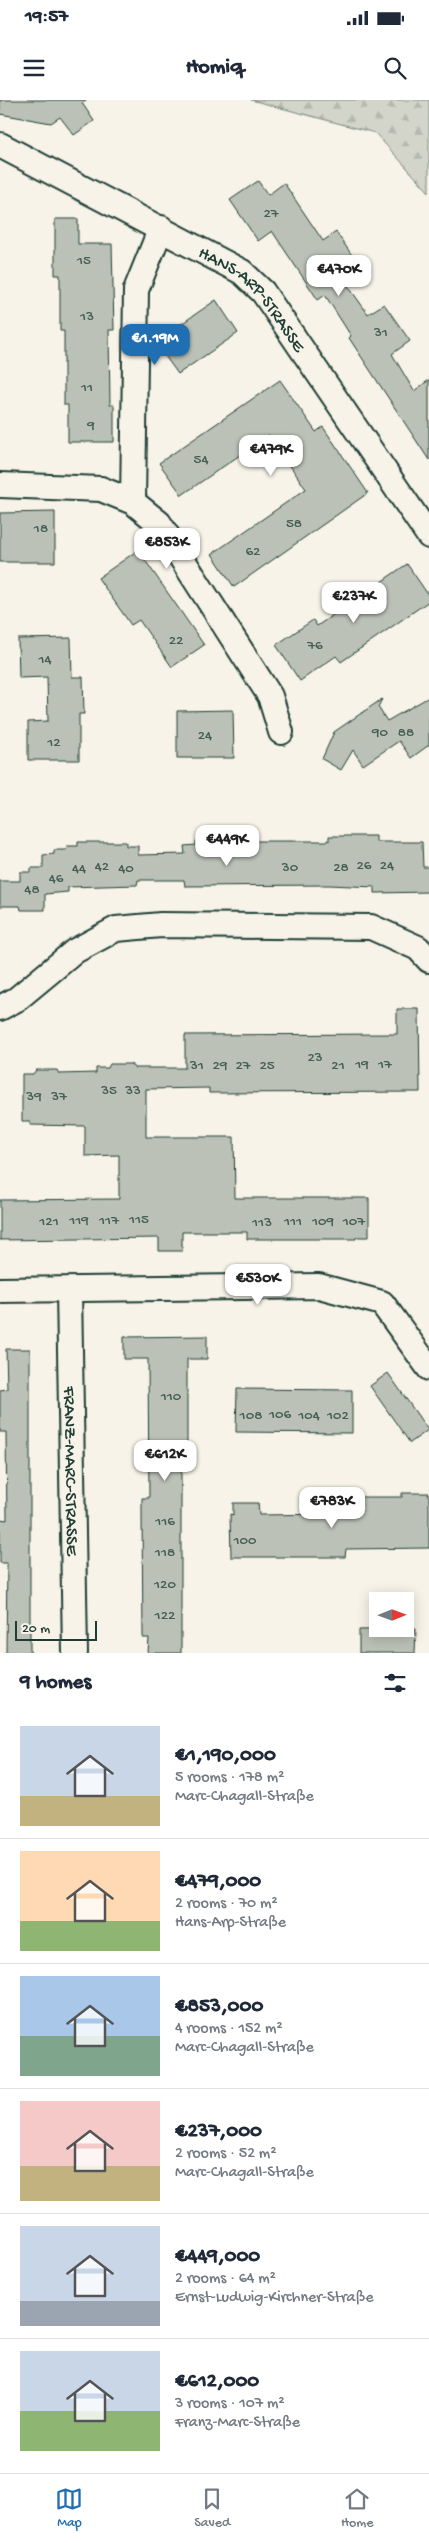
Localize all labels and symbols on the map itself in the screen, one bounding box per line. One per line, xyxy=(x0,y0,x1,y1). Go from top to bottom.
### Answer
house number: 27 xyxy=(263,205,280,223)
street label: HANS-ARP-STRASSE xyxy=(194,243,309,357)
house number: 15 xyxy=(76,252,91,270)
pin: €470K xyxy=(304,254,374,297)
house number: 13 xyxy=(79,308,94,326)
pin: €1.19M xyxy=(114,324,196,366)
house number: 31 xyxy=(373,324,388,342)
house number: 11 xyxy=(80,379,93,397)
house number: 9 xyxy=(86,417,95,435)
pin: €479K xyxy=(236,434,306,477)
house number: 54 xyxy=(194,451,209,469)
house number: 58 xyxy=(286,515,302,533)
house number: 18 xyxy=(33,520,48,538)
pin: €853K xyxy=(132,528,202,570)
house number: 62 xyxy=(246,543,260,561)
pin: €237K xyxy=(319,582,389,624)
house number: 22 xyxy=(169,632,183,650)
house number: 76 xyxy=(306,637,323,655)
house number: 14 xyxy=(37,651,52,669)
house number: 90 xyxy=(371,724,388,742)
house number: 88 xyxy=(398,724,414,742)
house number: 24 xyxy=(198,727,212,745)
house number: 12 xyxy=(46,734,61,752)
pin: €449K xyxy=(192,824,262,867)
house number: 26 xyxy=(357,857,372,875)
house number: 24 xyxy=(380,857,394,875)
house number: 42 xyxy=(95,858,109,876)
house number: 30 xyxy=(281,859,299,877)
house number: 28 xyxy=(333,859,349,877)
house number: 44 xyxy=(72,860,86,878)
house number: 40 xyxy=(118,860,134,878)
house number: 46 xyxy=(49,870,64,888)
house number: 48 xyxy=(24,881,40,899)
house number: 23 xyxy=(307,1049,323,1067)
house number: 19 xyxy=(354,1056,369,1074)
house number: 17 xyxy=(377,1056,393,1074)
house number: 31 xyxy=(189,1057,204,1075)
house number: 29 xyxy=(213,1057,228,1075)
house number: 27 xyxy=(235,1057,252,1075)
house number: 25 xyxy=(259,1057,275,1075)
house number: 21 xyxy=(331,1057,345,1075)
house number: 35 xyxy=(100,1082,117,1100)
house number: 33 xyxy=(124,1082,141,1100)
house number: 39 xyxy=(25,1088,42,1106)
house number: 37 xyxy=(50,1088,68,1106)
house number: 115 xyxy=(128,1211,149,1229)
house number: 119 xyxy=(68,1212,89,1230)
house number: 117 xyxy=(98,1212,120,1230)
house number: 121 xyxy=(38,1213,59,1231)
house number: 111 xyxy=(283,1213,302,1231)
house number: 109 xyxy=(311,1213,335,1231)
house number: 107 xyxy=(342,1213,366,1231)
house number: 113 xyxy=(251,1214,272,1232)
pin: €530K xyxy=(223,1264,293,1306)
street label: FRANZ-MARC-STRASSE xyxy=(58,1385,81,1557)
house number: 110 xyxy=(160,1388,182,1406)
house number: 106 xyxy=(268,1406,291,1424)
house number: 108 xyxy=(239,1407,262,1425)
house number: 104 xyxy=(297,1407,320,1425)
house number: 102 xyxy=(326,1407,349,1425)
pin: €612K xyxy=(130,1440,200,1482)
pin: €783K xyxy=(297,1486,367,1529)
house number: 116 xyxy=(154,1513,175,1531)
house number: 100 xyxy=(232,1532,257,1550)
house number: 118 xyxy=(154,1544,175,1562)
house number: 120 xyxy=(153,1576,176,1594)
north arrow xyxy=(369,1592,414,1638)
house number: 122 xyxy=(154,1607,175,1625)
scale bar xyxy=(15,1618,98,1641)

